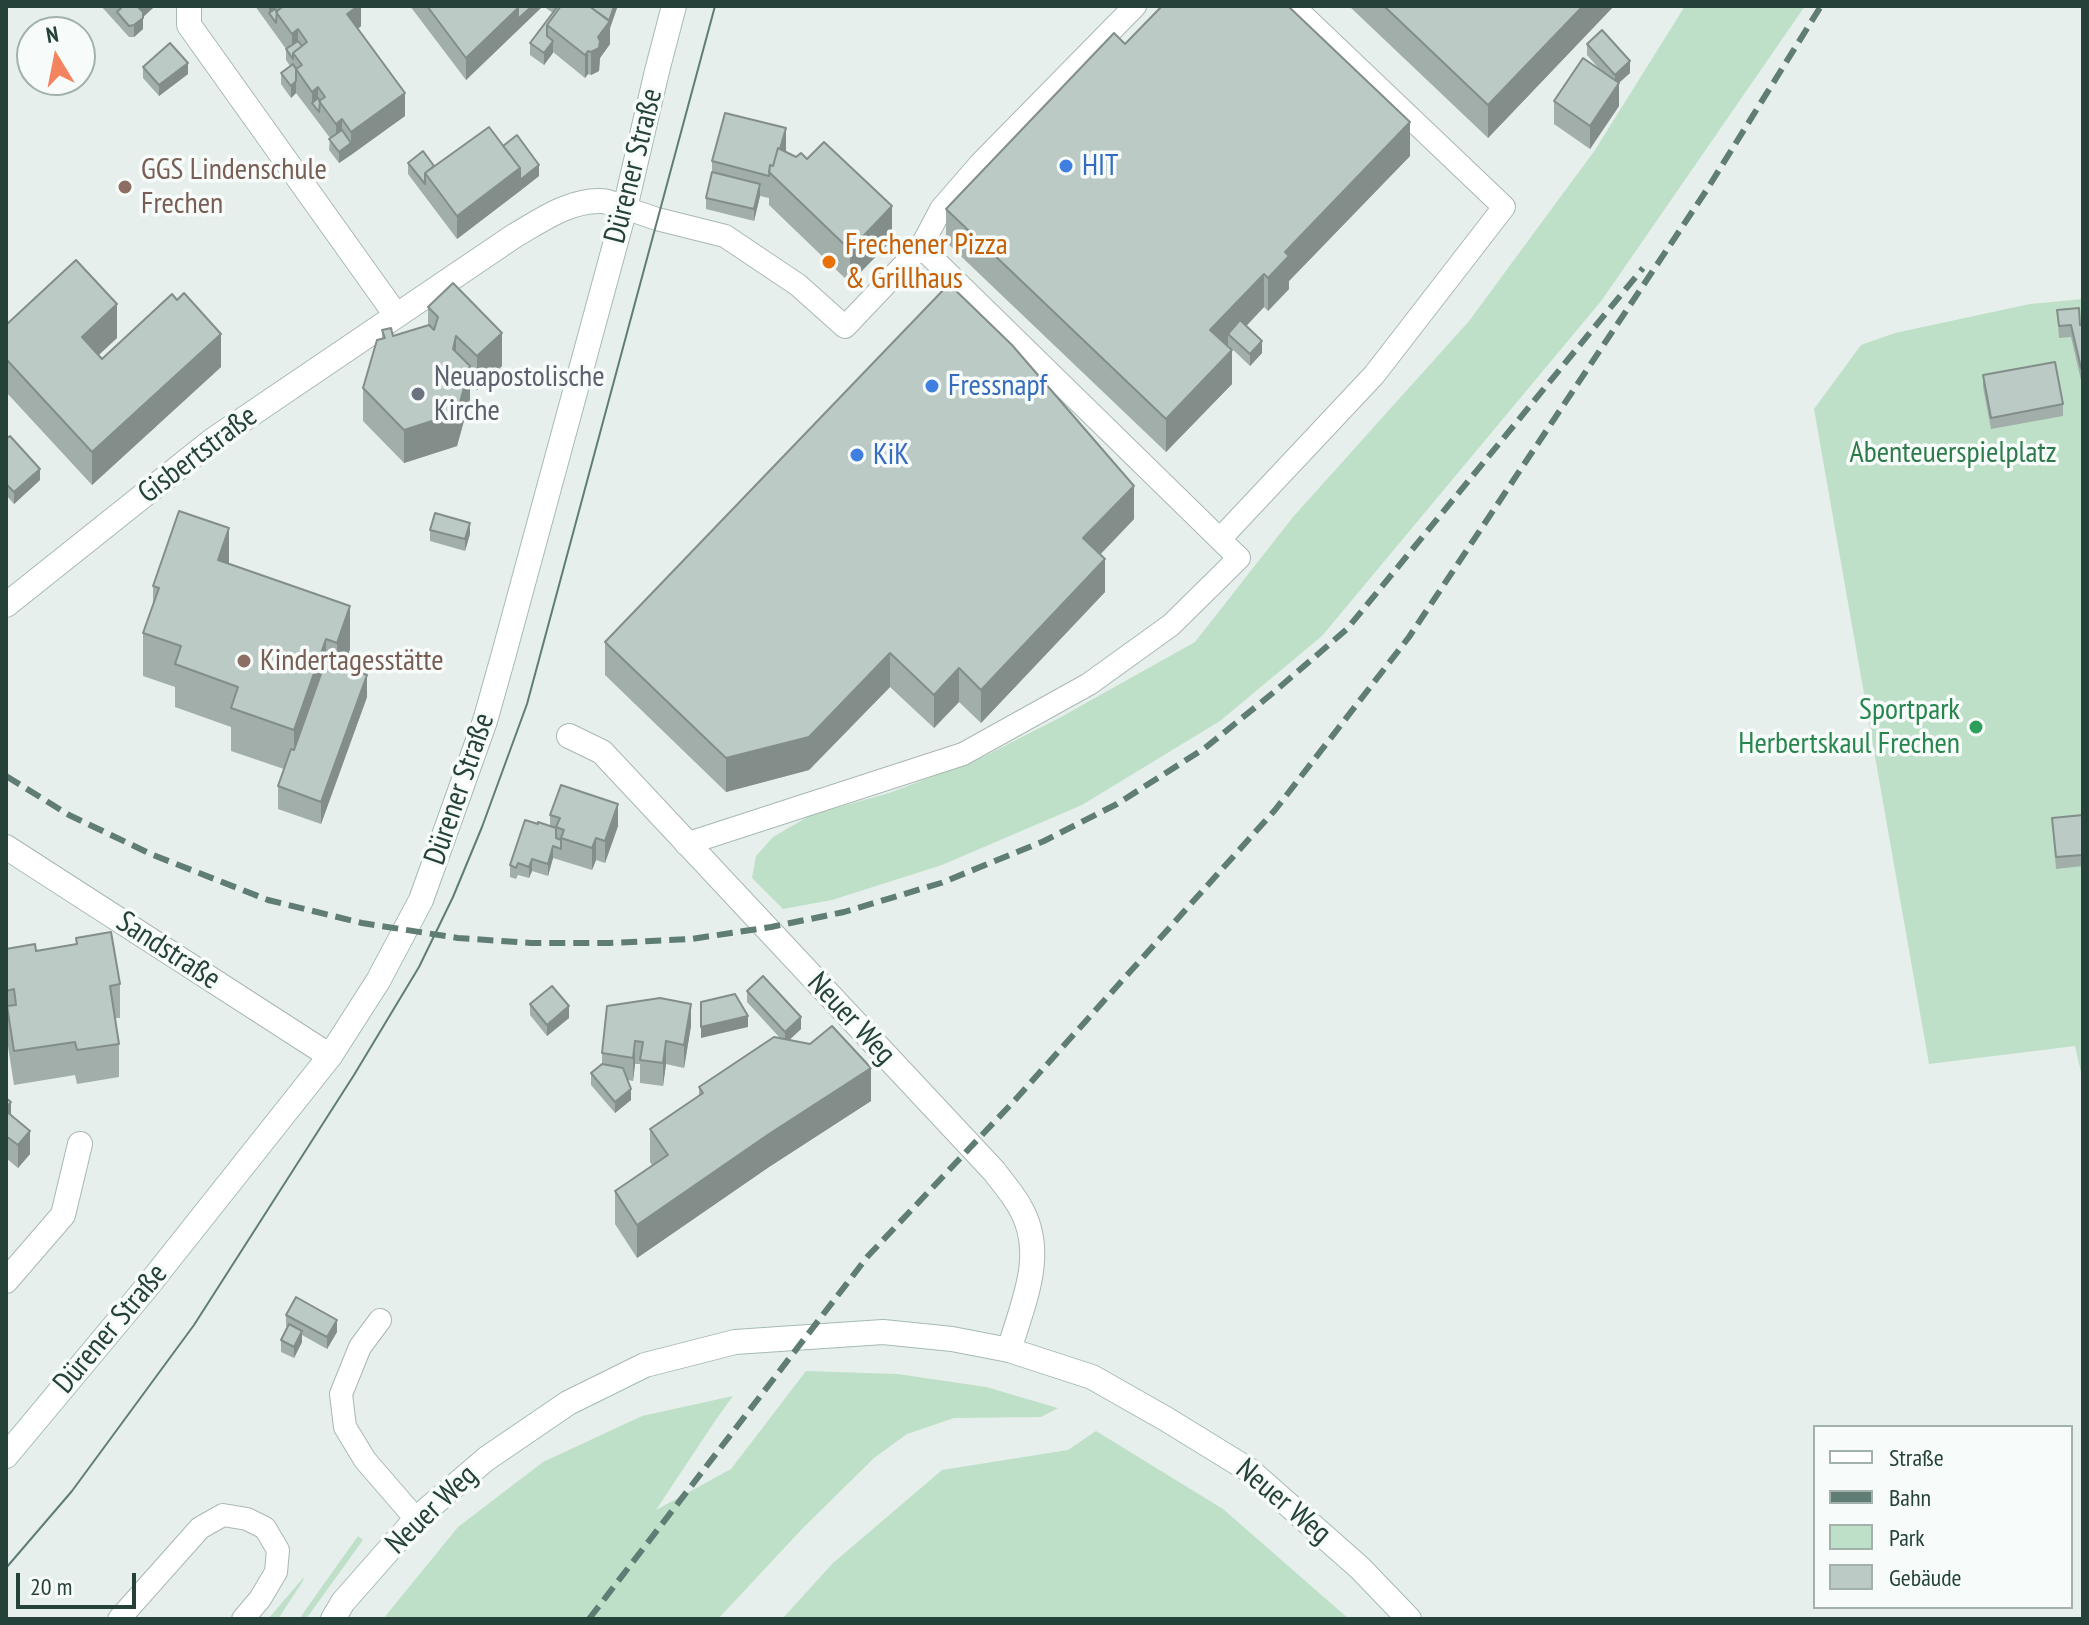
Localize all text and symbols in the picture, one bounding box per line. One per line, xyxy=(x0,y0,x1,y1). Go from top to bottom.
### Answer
north arrow xyxy=(16,16,96,96)
text: N xyxy=(44,20,60,49)
street label: Dürener Straße xyxy=(597,85,671,247)
place label: HIT xyxy=(1082,148,1118,184)
place label: GGS Lindenschule Frechen xyxy=(141,152,327,222)
marker: HIT xyxy=(1057,157,1075,175)
marker: GGS Lindenschule Frechen xyxy=(116,178,134,196)
place label: Frechener Pizza & Grillhaus xyxy=(845,227,1008,298)
marker: Frechener Pizza & Grillhaus xyxy=(820,253,838,271)
place label: Neuapostolische Kirche xyxy=(434,359,605,430)
place label: Fressnapf xyxy=(948,368,1047,404)
marker: Fressnapf xyxy=(923,377,941,395)
marker: Neuapostolische Kirche xyxy=(409,385,427,403)
street label: Gisbertstraße xyxy=(131,399,265,511)
park label: Abenteuerspielplatz xyxy=(1850,435,2056,471)
place label: KiK xyxy=(873,437,909,473)
marker: KiK xyxy=(848,446,866,464)
place label: Kindertagesstätte xyxy=(260,643,444,679)
marker: Kindertagesstätte xyxy=(235,652,253,670)
place label: Sportpark Herbertskaul Frechen xyxy=(1738,692,1960,762)
street label: Dürener Straße xyxy=(417,709,503,869)
marker: Sportpark Herbertskaul Frechen xyxy=(1967,718,1985,736)
street label: Sandstraße xyxy=(109,904,227,998)
street label: Neuer Weg xyxy=(799,966,903,1072)
street label: Dürener Straße xyxy=(46,1257,176,1401)
legend xyxy=(1813,1425,2073,1609)
text: Straße xyxy=(1889,1442,1944,1473)
street label: Neuer Weg xyxy=(1228,1452,1338,1552)
street label: Neuer Weg xyxy=(379,1458,485,1562)
text: Bahn xyxy=(1889,1482,1931,1513)
text: Park xyxy=(1889,1522,1925,1553)
scale bar xyxy=(20,1557,140,1607)
text: Gebäude xyxy=(1889,1562,1961,1593)
text: 20 m xyxy=(30,1571,72,1602)

